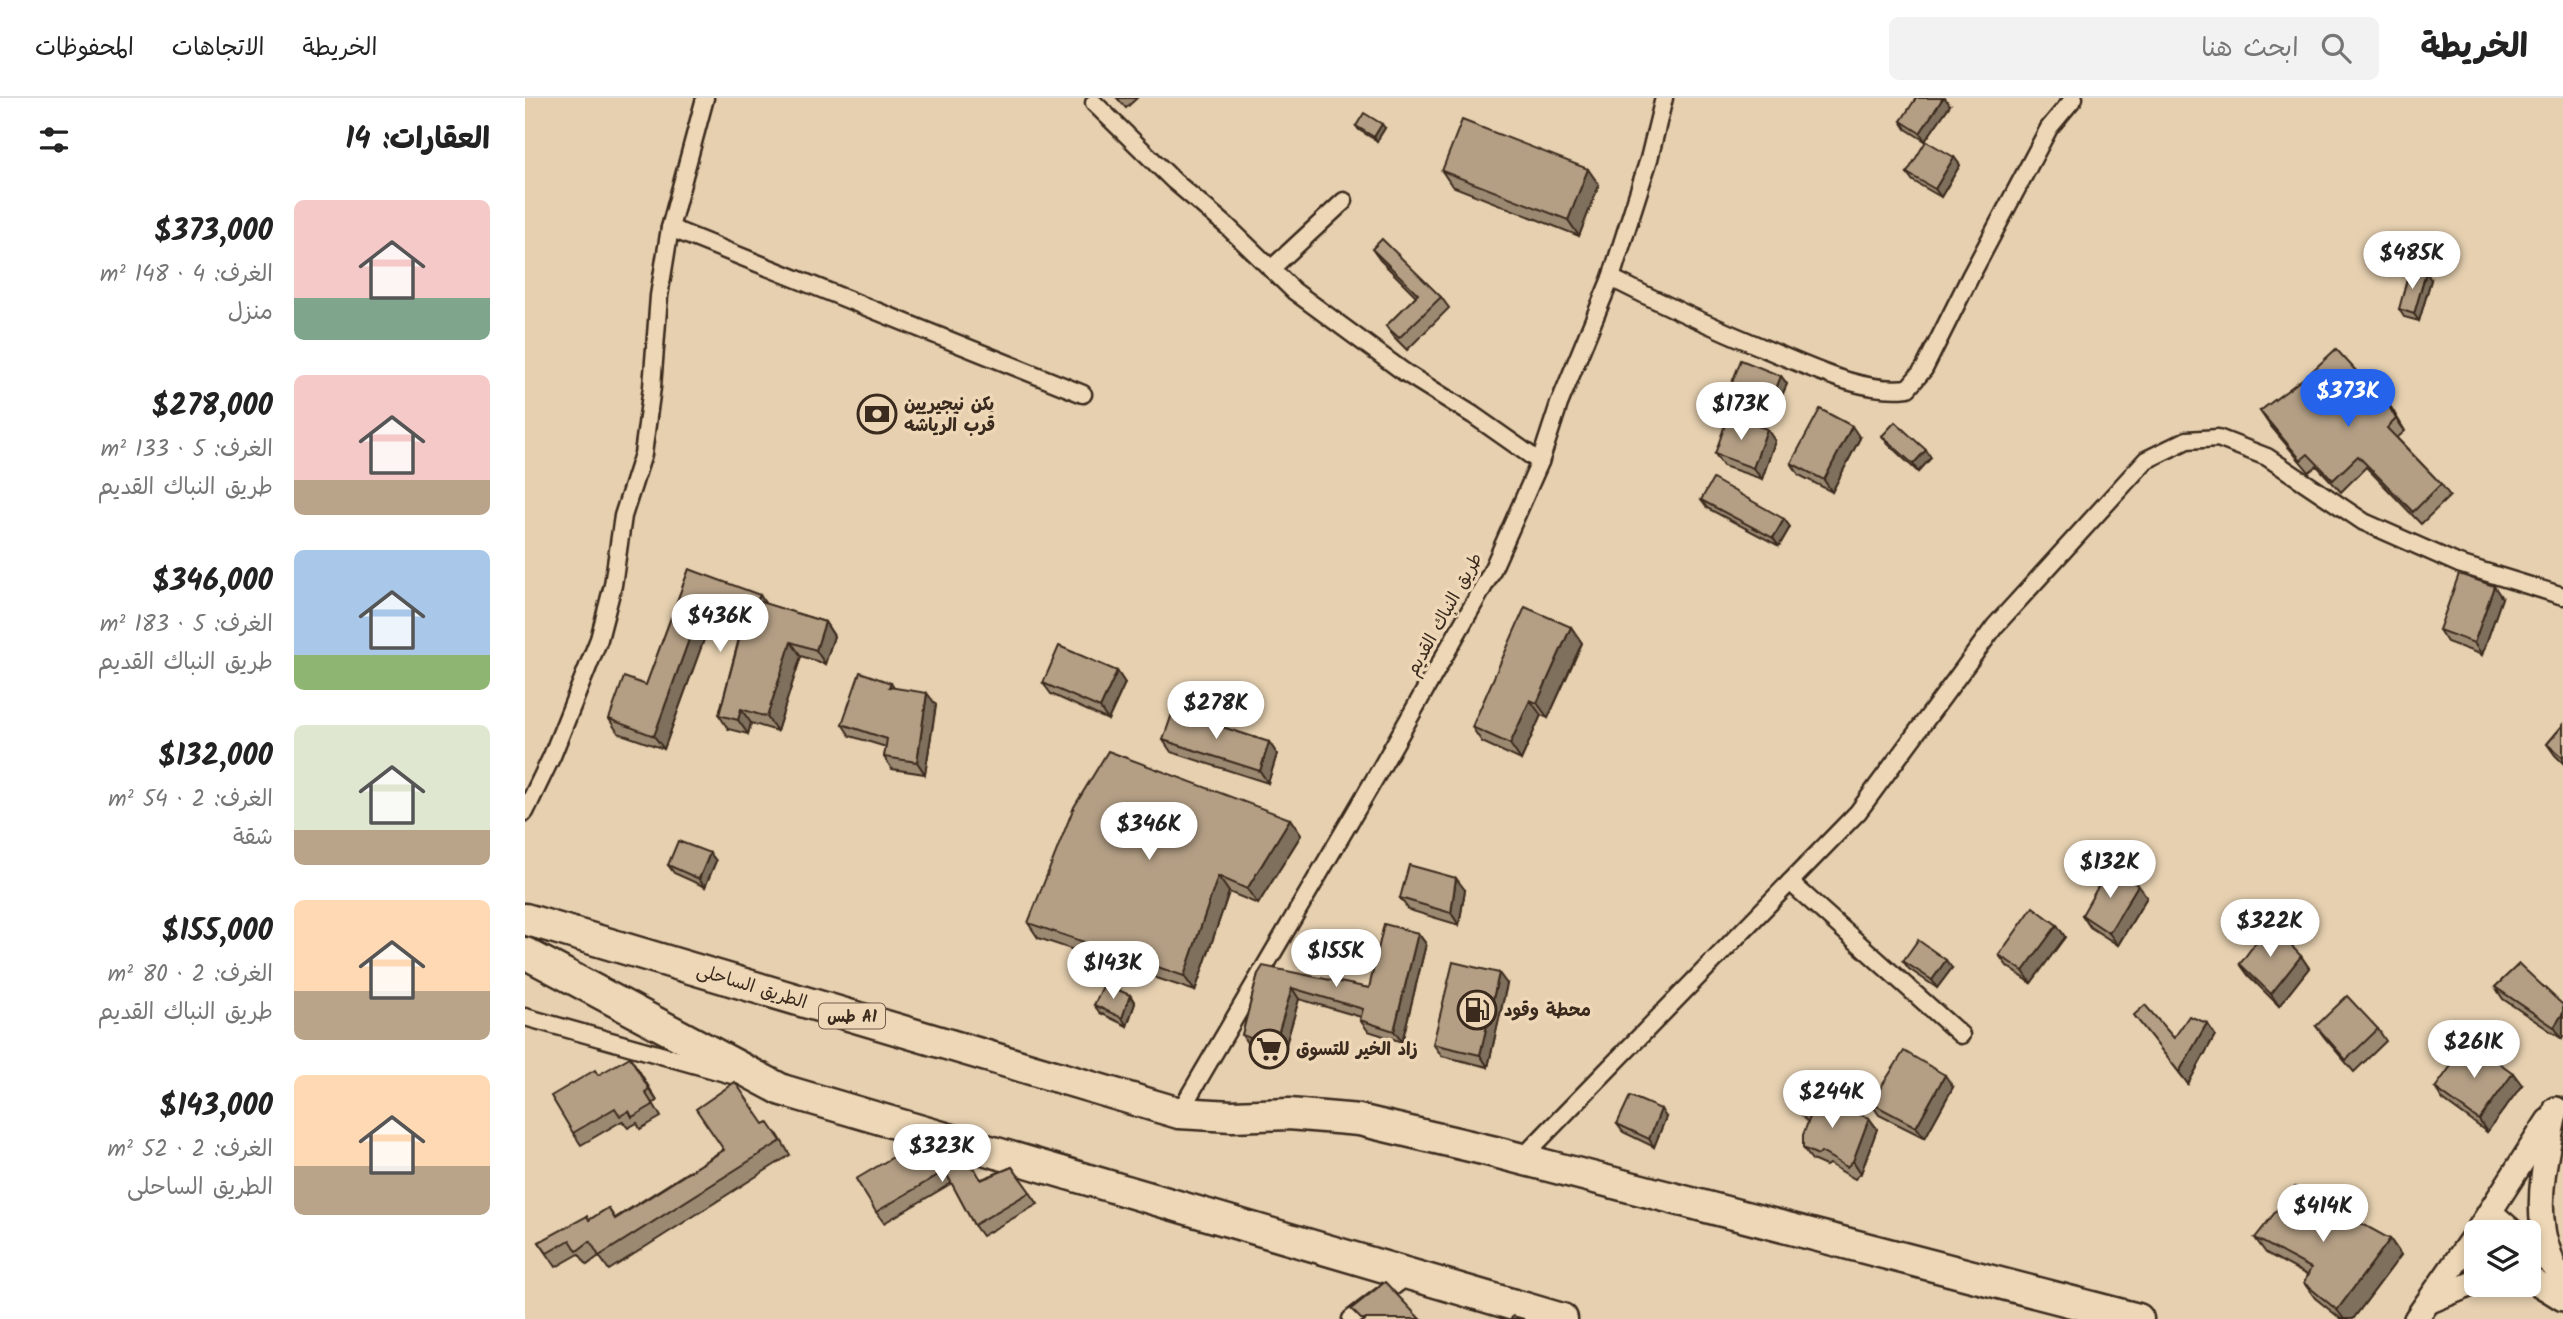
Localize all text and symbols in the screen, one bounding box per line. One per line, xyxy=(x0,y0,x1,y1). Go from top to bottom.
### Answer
search box xyxy=(1889,17,2379,80)
text: الخريطة xyxy=(2421,22,2528,75)
text: ابحث هنا xyxy=(2201,28,2299,70)
text: المحفوظات xyxy=(35,29,134,68)
text: الاتجاهات xyxy=(172,29,265,68)
text: الخريطة xyxy=(303,29,377,68)
icon: search xyxy=(2317,29,2355,67)
text: العقارات: 14 xyxy=(345,116,490,164)
icon: filters xyxy=(35,121,73,159)
text: $373,000 xyxy=(154,208,273,256)
icon: home xyxy=(350,228,434,312)
pin: $485K xyxy=(2363,232,2461,291)
text: $485K xyxy=(2379,236,2445,272)
text: الغرف: 4 · 148 m² xyxy=(100,257,273,293)
text: منزل xyxy=(228,295,273,331)
pin: $373K xyxy=(2299,370,2397,429)
text: $373K xyxy=(2316,374,2380,410)
pin: $173K xyxy=(1692,382,1790,442)
text: $278,000 xyxy=(152,383,273,431)
text: $173K xyxy=(1712,387,1770,423)
place label: يكن نيجيريين قرب الرياشه xyxy=(904,391,995,441)
bank icon: يكن نيجيريين قرب الرياشه xyxy=(856,393,898,435)
icon: home xyxy=(350,403,434,487)
text: الغرف: 5 · 133 m² xyxy=(101,432,273,468)
text: طريق النباك القديم xyxy=(98,470,273,506)
street label: طريق النباك القديم xyxy=(1399,548,1491,682)
text: $346,000 xyxy=(152,558,273,606)
icon: home xyxy=(350,578,434,662)
pin: $436K xyxy=(671,594,769,654)
text: $436K xyxy=(687,599,753,635)
text: الغرف: 5 · 183 m² xyxy=(100,607,273,643)
text: طريق النباك القديم xyxy=(98,645,273,681)
pin: $278K xyxy=(1167,682,1265,741)
text: $278K xyxy=(1183,686,1249,722)
text: $132,000 xyxy=(158,733,273,781)
icon: home xyxy=(350,753,434,837)
text: الغرف: 2 · 54 m² xyxy=(108,782,273,818)
pin: $346K xyxy=(1100,802,1198,862)
text: $346K xyxy=(1116,807,1182,843)
text: شقة xyxy=(233,820,273,856)
pin: $132K xyxy=(2061,840,2159,900)
text: $132K xyxy=(2080,845,2140,881)
pin: $322K xyxy=(2221,900,2319,959)
text: $322K xyxy=(2237,904,2303,940)
text: $155,000 xyxy=(162,908,273,956)
icon: home xyxy=(350,928,434,1012)
pin: $155K xyxy=(1287,930,1385,989)
text: $155K xyxy=(1307,934,1365,970)
pin: $143K xyxy=(1064,942,1162,1001)
text: $143K xyxy=(1083,946,1143,982)
text: الغرف: 2 · 80 m² xyxy=(108,957,273,993)
street label: الطريق الساحلى xyxy=(693,957,810,1018)
fuel station icon: محطة وقود xyxy=(1456,989,1498,1031)
text: طريق النباك القديم xyxy=(98,995,273,1031)
place label: محطة وقود xyxy=(1504,997,1591,1026)
road number: طس A1 xyxy=(819,1004,885,1028)
pin: $261K xyxy=(2425,1020,2523,1080)
text: $261K xyxy=(2444,1025,2504,1061)
supermarket icon: زاد الخير للتسوق xyxy=(1248,1028,1290,1070)
place label: زاد الخير للتسوق xyxy=(1296,1036,1418,1065)
pin: $244K xyxy=(1783,1070,1881,1130)
text: $244K xyxy=(1799,1075,1865,1111)
text: $143,000 xyxy=(159,1083,273,1131)
icon: home xyxy=(350,1103,434,1187)
pin: $323K xyxy=(893,1124,991,1184)
text: $323K xyxy=(909,1129,975,1165)
text: الغرف: 2 · 52 m² xyxy=(107,1132,273,1168)
text: الطريق الساحلى xyxy=(127,1170,273,1206)
pin: $414K xyxy=(2274,1184,2372,1244)
text: $414K xyxy=(2293,1189,2353,1225)
map controls xyxy=(2464,1220,2541,1297)
button: layers xyxy=(2464,1220,2541,1297)

